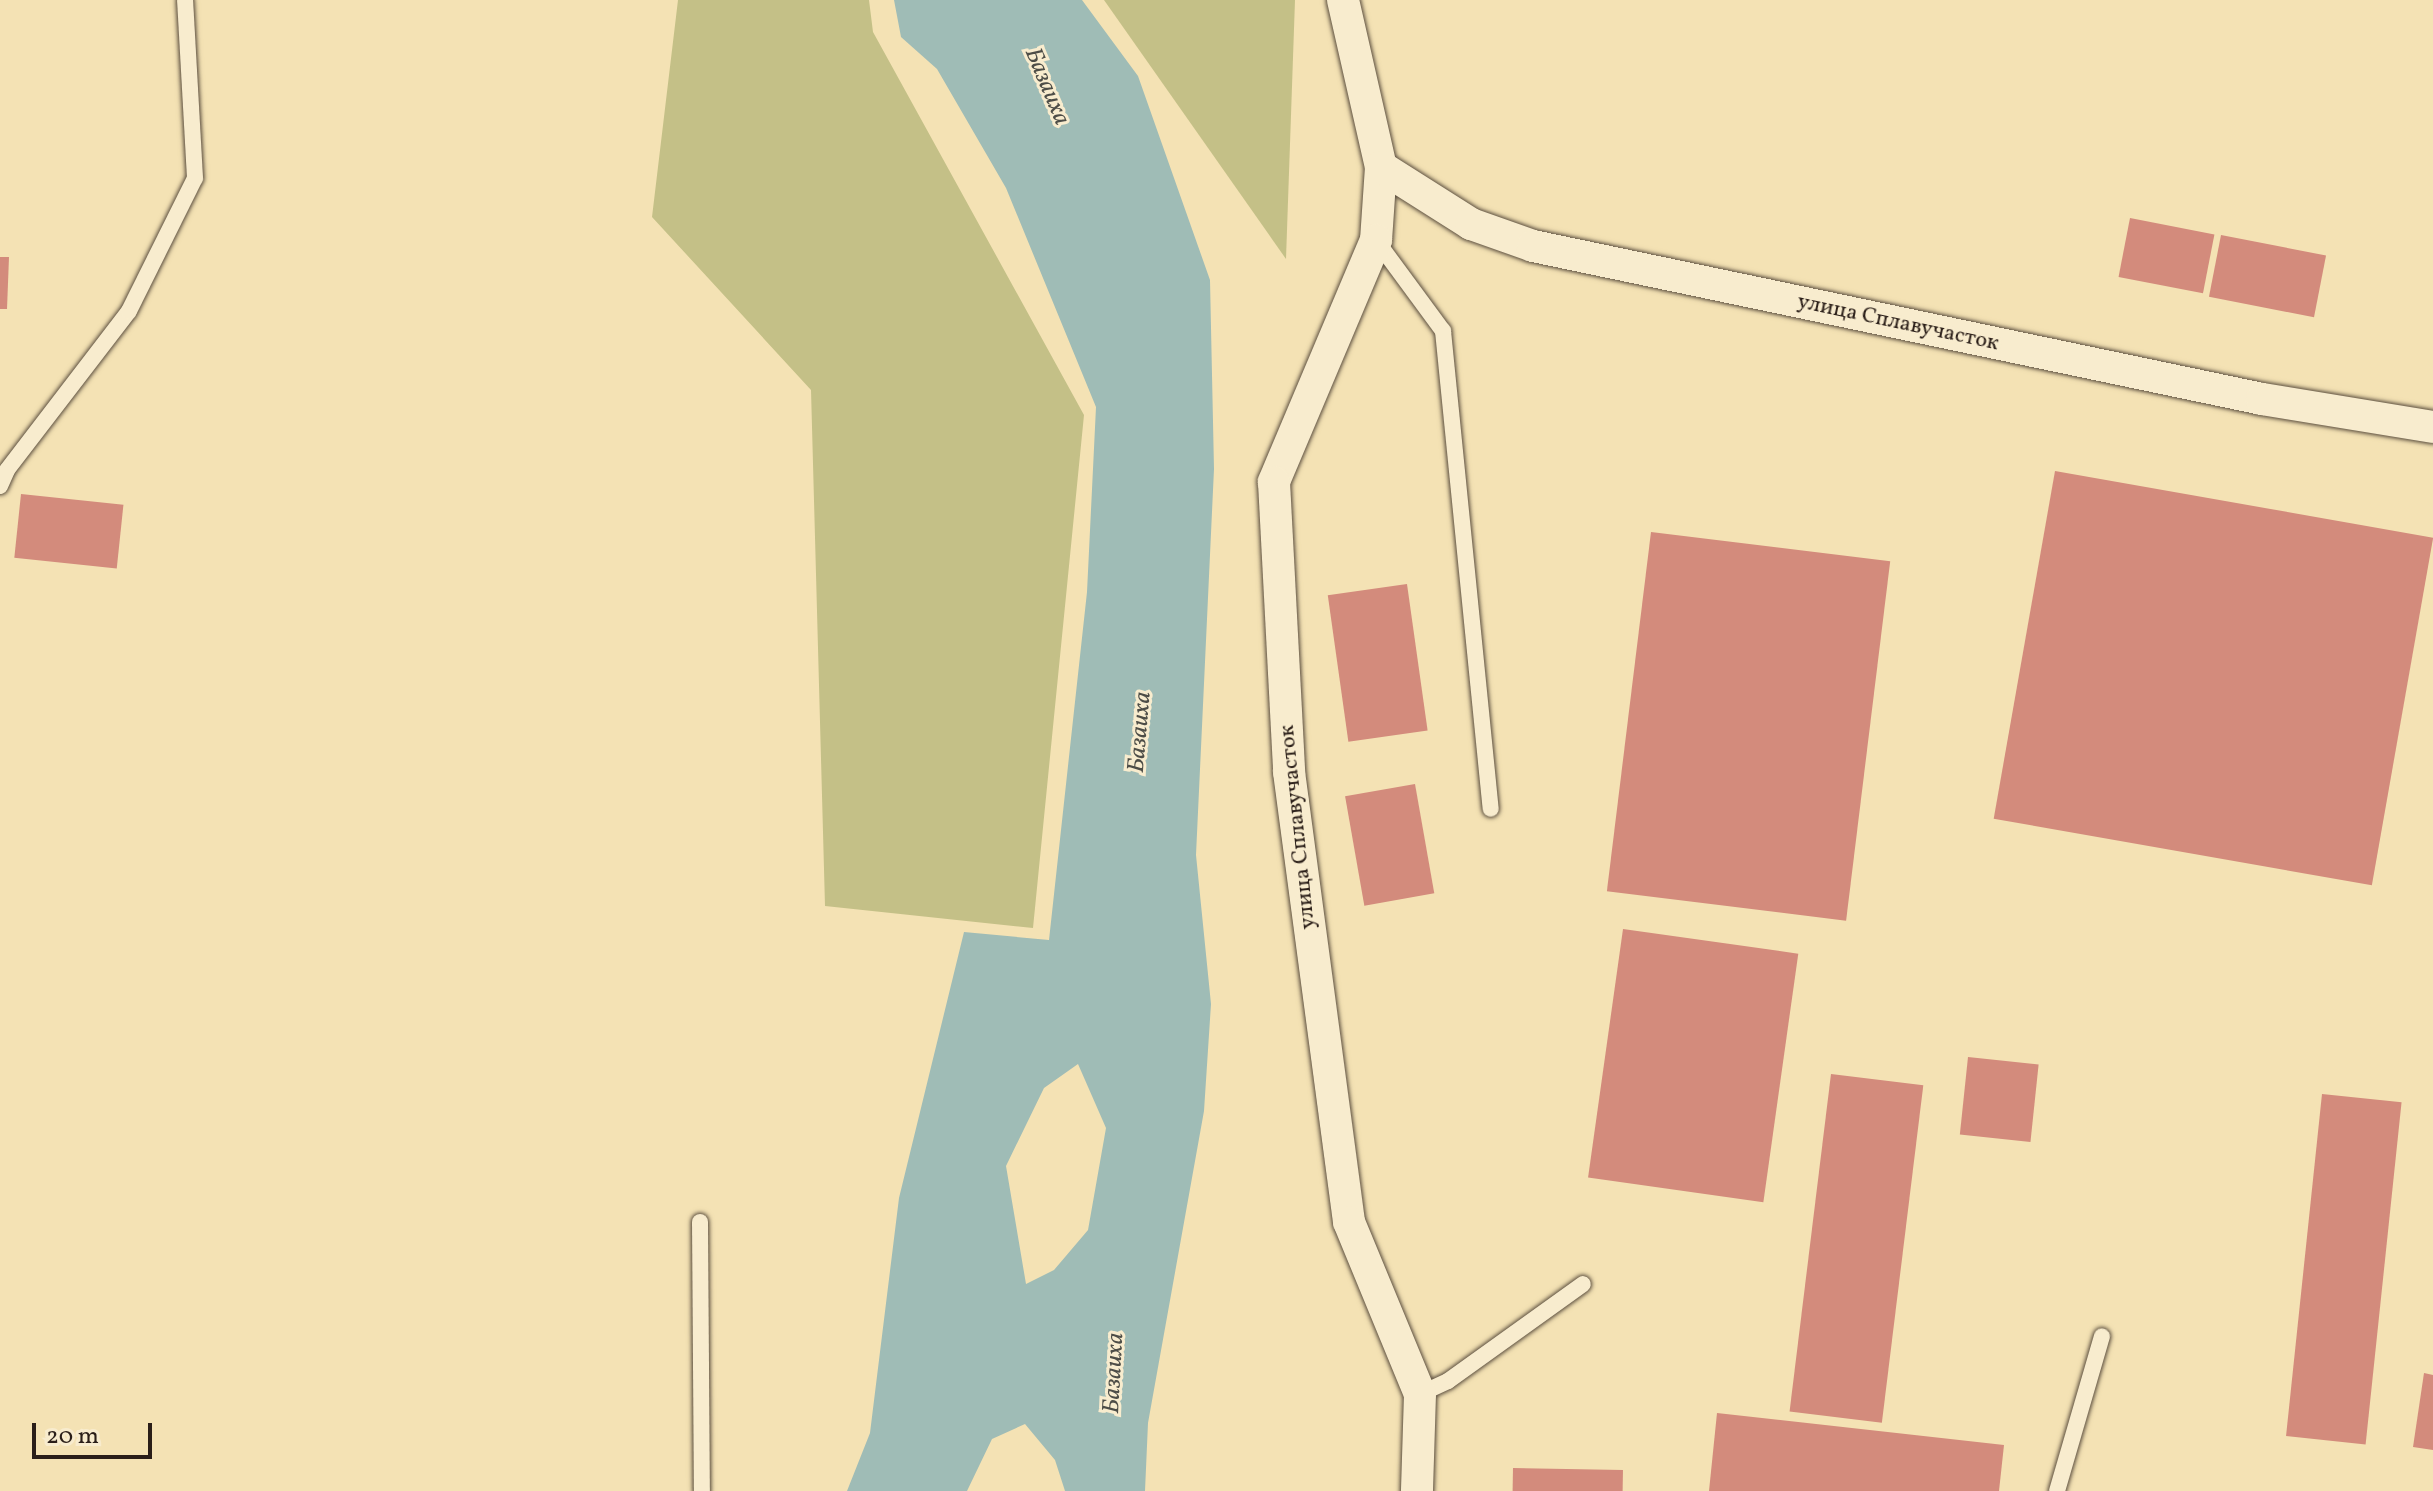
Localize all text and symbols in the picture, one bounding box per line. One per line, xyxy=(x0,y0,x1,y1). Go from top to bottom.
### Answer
water label: Базаиха xyxy=(1017,44,1075,130)
street label: улица Сплавучасток xyxy=(1795,289,2001,357)
water label: Базаиха xyxy=(1123,691,1159,773)
street label: улица Сплавучасток xyxy=(1274,724,1322,930)
water label: Базаиха xyxy=(1099,1332,1131,1414)
scale bar xyxy=(36,1407,156,1457)
text: 20 m xyxy=(46,1420,99,1454)

